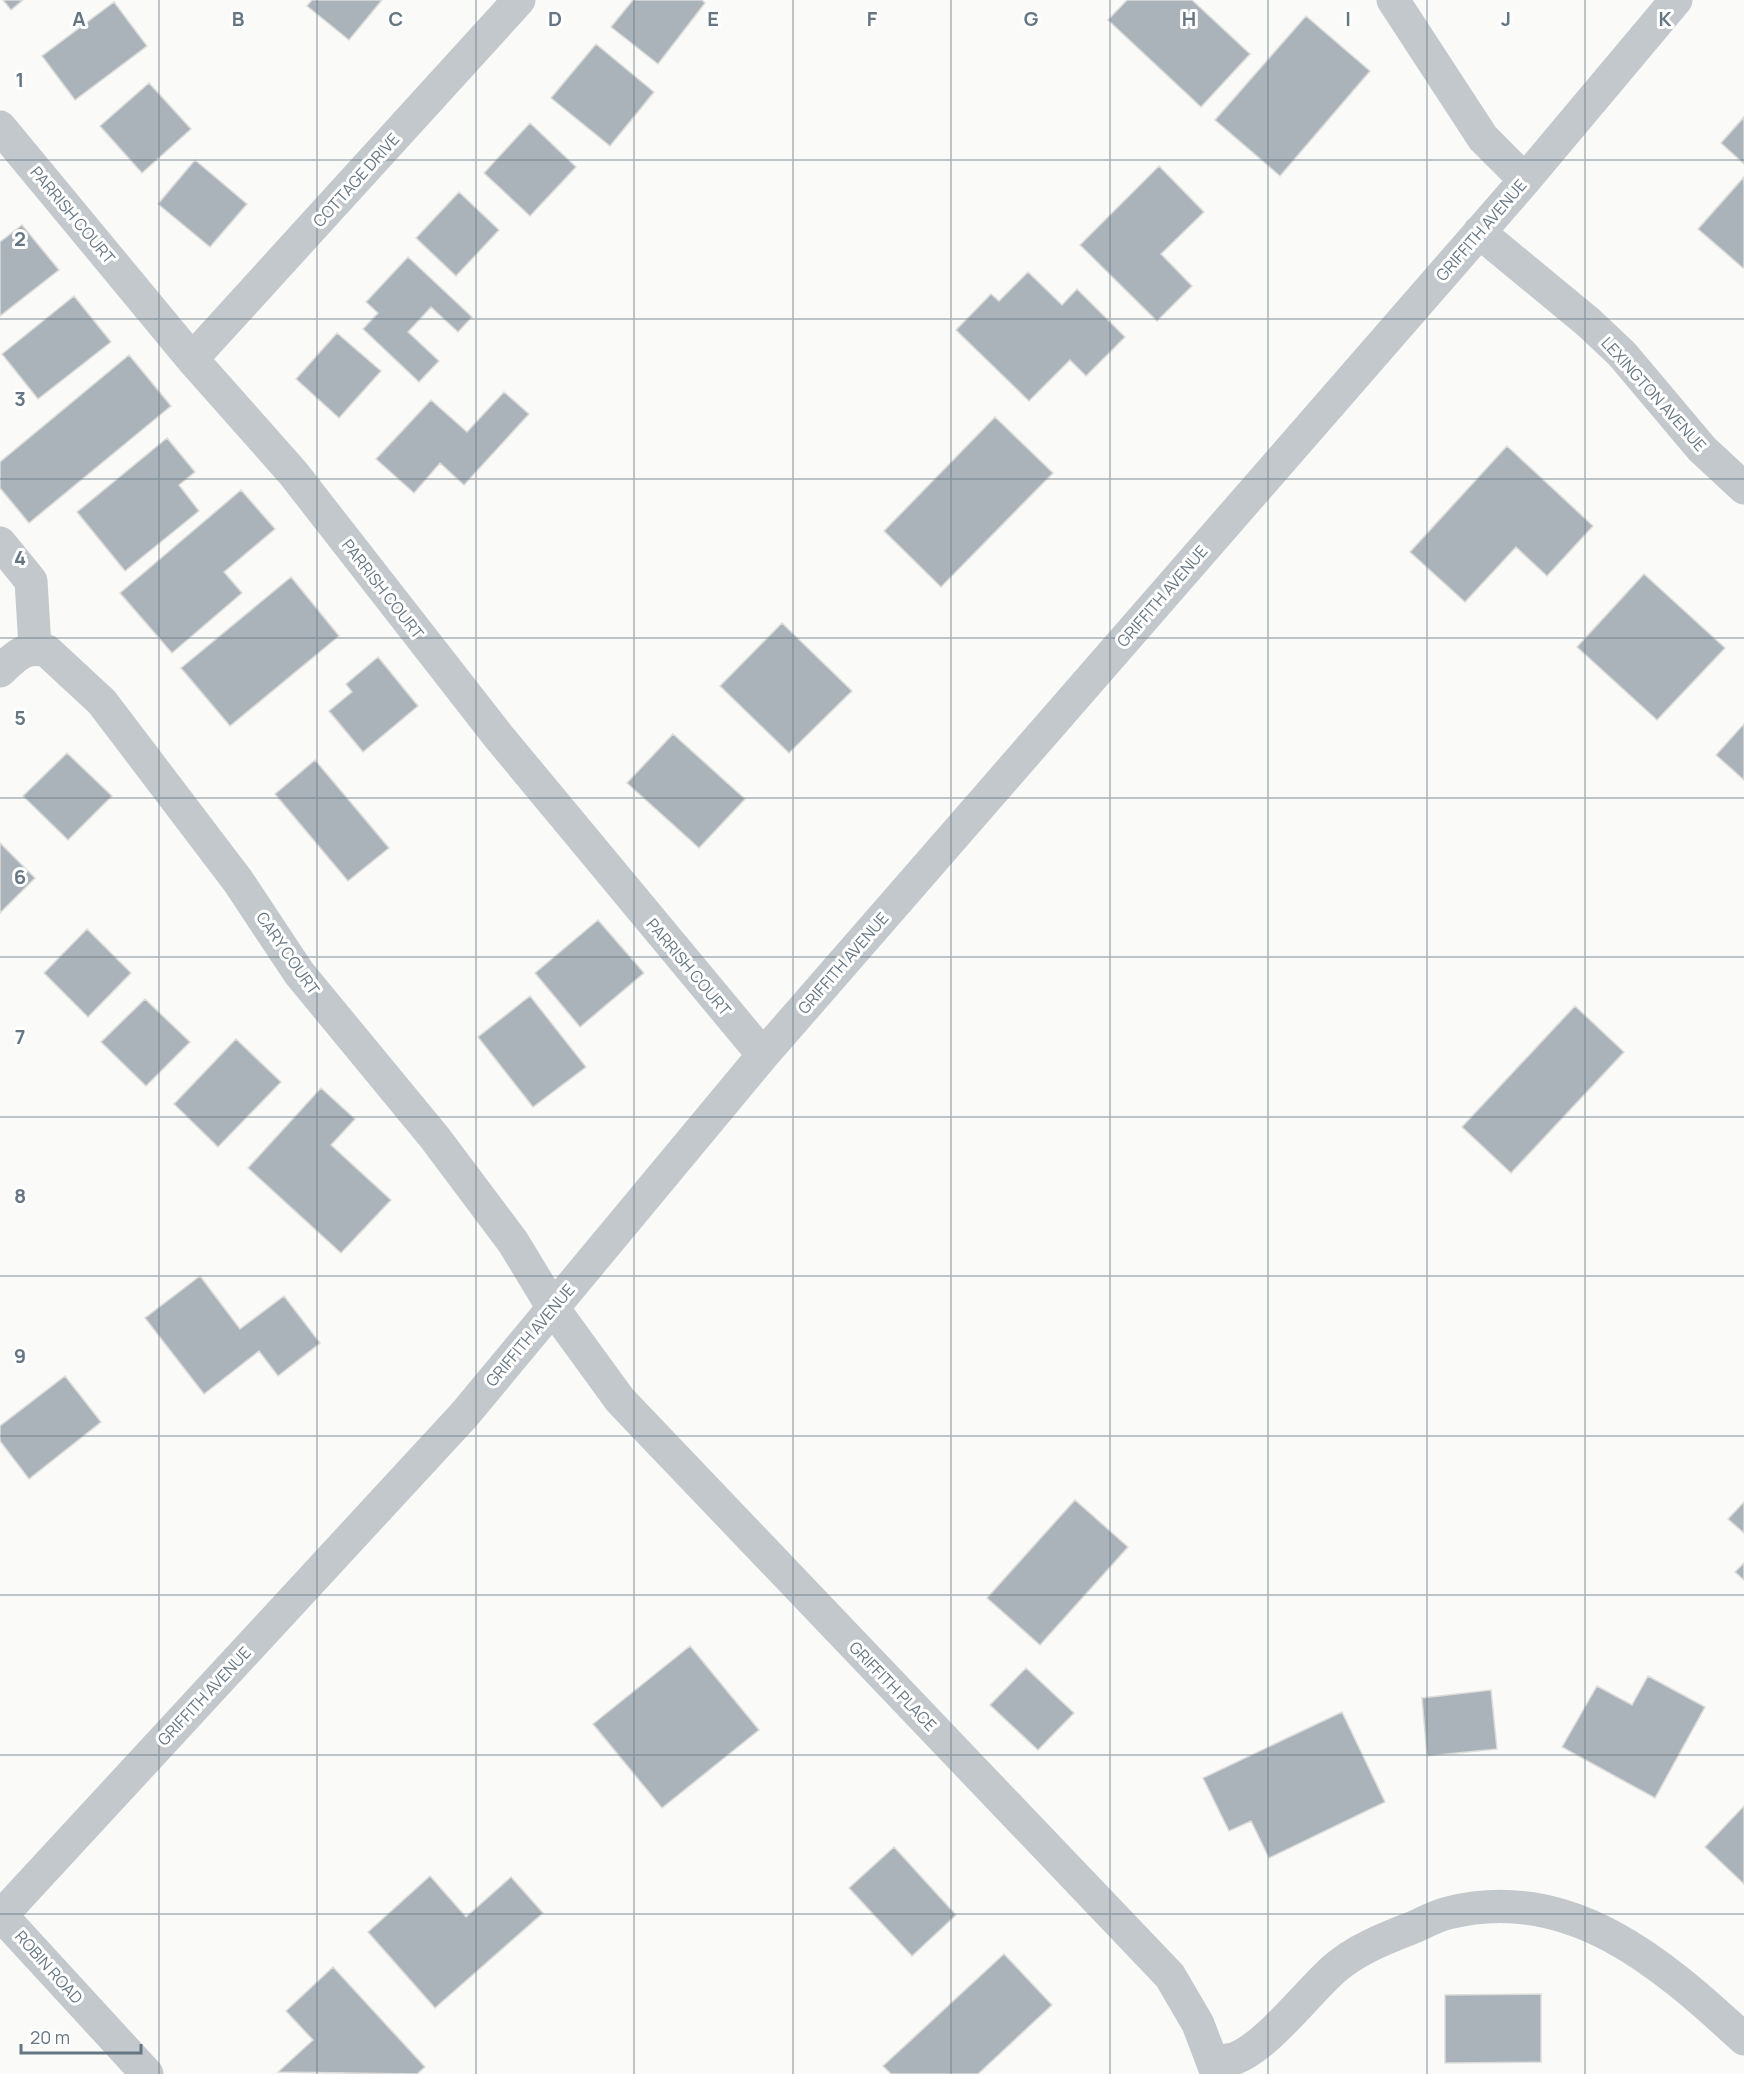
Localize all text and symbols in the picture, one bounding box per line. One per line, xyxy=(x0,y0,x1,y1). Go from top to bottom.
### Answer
text: A xyxy=(72,5,86,32)
text: B xyxy=(232,5,245,32)
text: C xyxy=(389,5,403,32)
text: D xyxy=(548,5,562,32)
text: E xyxy=(707,5,719,32)
text: F xyxy=(867,5,878,32)
text: G xyxy=(1024,5,1039,32)
text: H xyxy=(1182,5,1196,32)
text: I xyxy=(1345,5,1351,32)
text: J xyxy=(1501,5,1511,32)
text: K xyxy=(1659,5,1672,32)
text: 1 xyxy=(16,66,24,93)
street label: COTTAGE DRIVE xyxy=(308,128,404,232)
street label: PARRISH COURT xyxy=(26,162,121,269)
street label: GRIFFITH AVENUE xyxy=(1431,175,1531,285)
text: 2 xyxy=(14,225,26,252)
street label: LEXINGTON AVENUE xyxy=(1597,332,1711,456)
text: 3 xyxy=(14,385,26,412)
street label: PARRISH COURT xyxy=(337,535,429,644)
street label: GRIFFITH AVENUE xyxy=(1112,541,1212,651)
text: 4 xyxy=(14,544,26,571)
text: 5 xyxy=(14,704,26,731)
text: 6 xyxy=(14,863,26,890)
street label: CARY COURT xyxy=(251,907,325,999)
street label: GRIFFITH AVENUE xyxy=(793,908,893,1018)
street label: PARRISH COURT xyxy=(642,914,737,1021)
text: 7 xyxy=(15,1023,25,1050)
text: 8 xyxy=(14,1182,26,1209)
street label: GRIFFITH AVENUE xyxy=(481,1279,579,1391)
text: 9 xyxy=(14,1342,26,1369)
street label: GRIFFITH PLACE xyxy=(844,1636,942,1736)
street label: GRIFFITH AVENUE xyxy=(152,1642,256,1750)
street label: ROBIN ROAD xyxy=(10,1926,88,2009)
scale bar xyxy=(21,2017,141,2055)
text: 20 m xyxy=(30,2025,70,2049)

